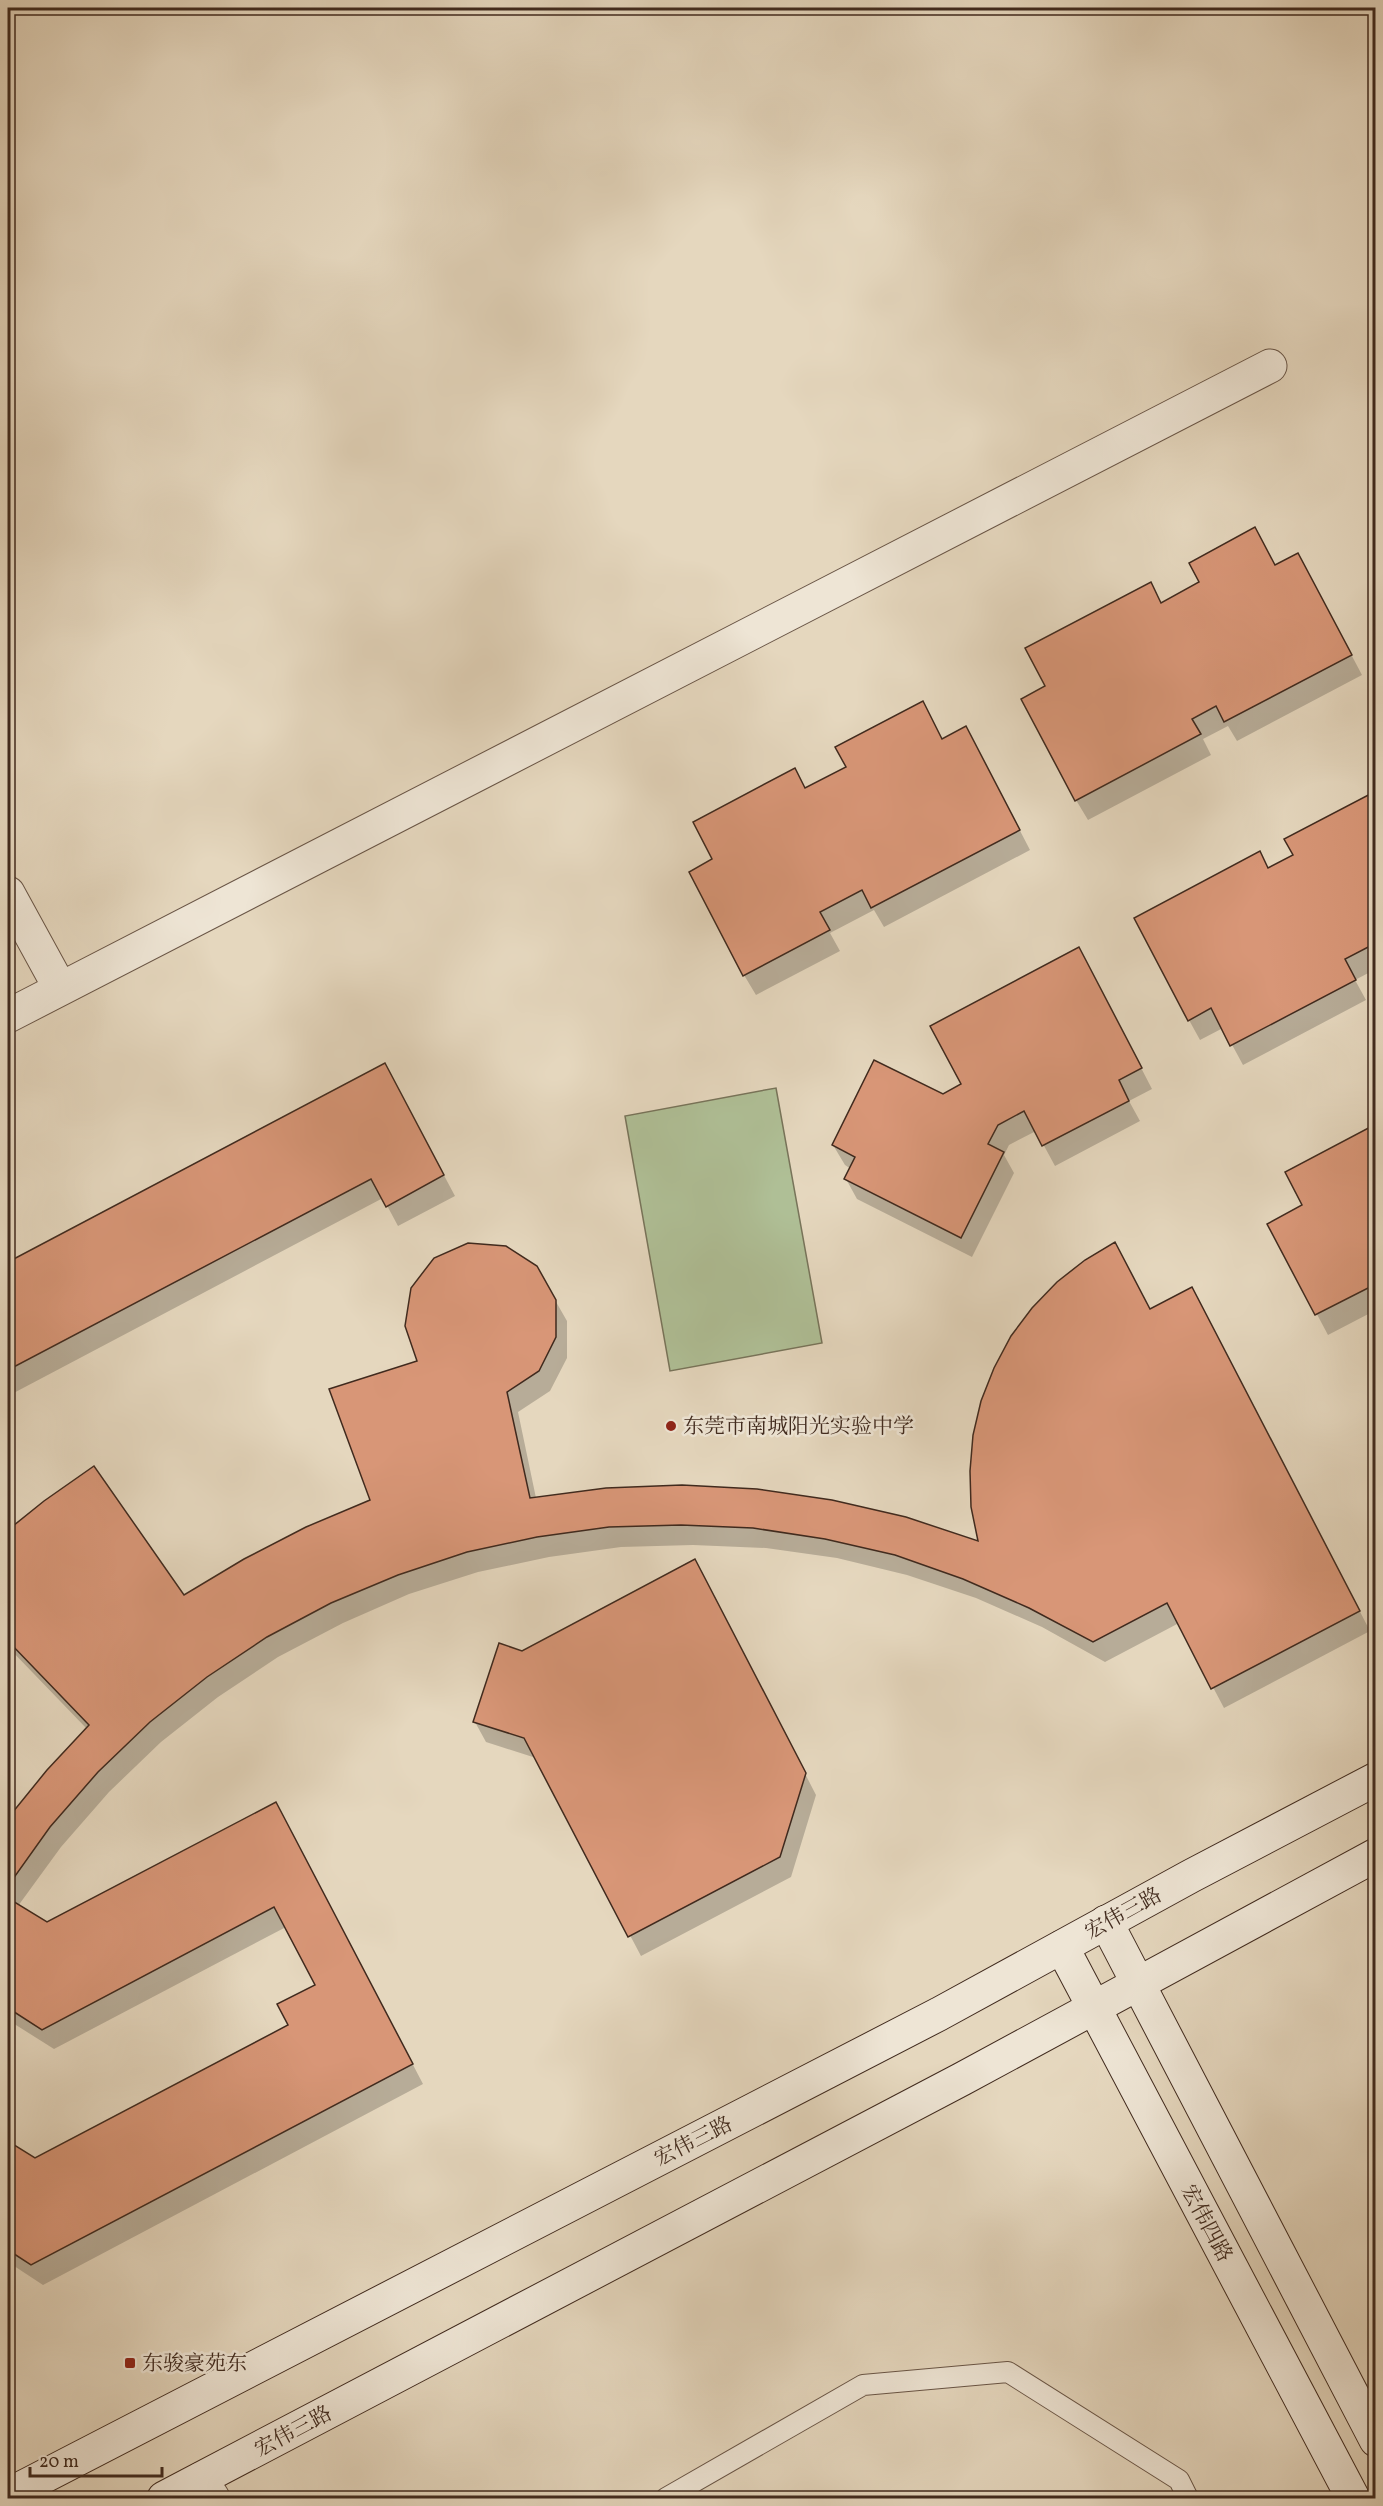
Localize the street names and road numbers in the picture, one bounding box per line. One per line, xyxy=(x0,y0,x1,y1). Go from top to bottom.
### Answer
street label: 宏伟三路 xyxy=(1080,1881,1167,1947)
street label: 宏伟三路 xyxy=(650,2110,738,2174)
street label: 宏伟四路 xyxy=(1173,2180,1238,2268)
street label: 宏伟三路 xyxy=(250,2400,338,2465)

